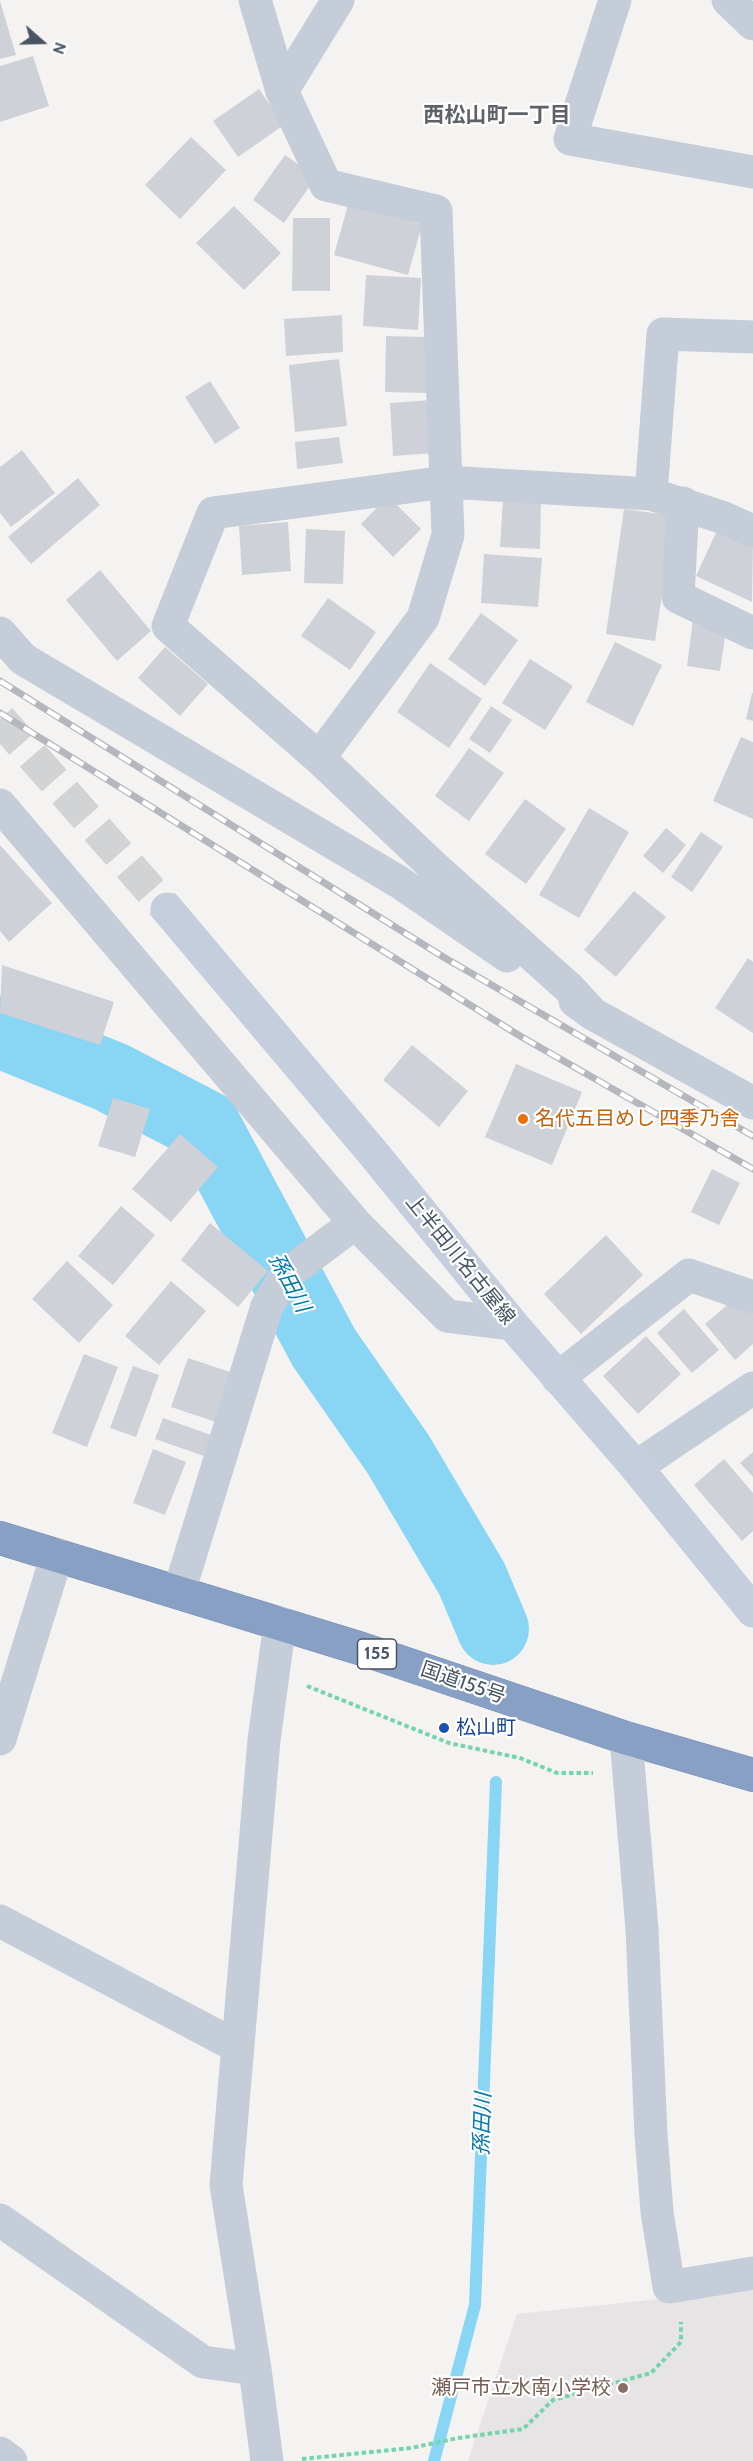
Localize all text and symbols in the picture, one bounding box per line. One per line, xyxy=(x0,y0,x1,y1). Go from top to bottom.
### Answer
north arrow xyxy=(12,12,72,72)
text: N xyxy=(49,40,70,57)
district label: 西松山町一丁目 xyxy=(424,103,570,129)
place label: 名代五目めし 四季乃舎 xyxy=(535,1107,739,1131)
marker: 名代五目めし 四季乃舎 xyxy=(516,1112,530,1126)
street label: 上半田川名古屋線 xyxy=(400,1190,520,1330)
water label: 孫田川 xyxy=(263,1249,315,1317)
road number: 155 xyxy=(358,1639,397,1669)
street label: 国道155号 xyxy=(417,1657,509,1709)
place label: 松山町 xyxy=(456,1716,516,1740)
marker: 松山町 xyxy=(437,1721,451,1735)
water label: 孫田川 xyxy=(469,2092,497,2156)
place label: 瀬戸市立水南小学校 xyxy=(431,2376,611,2400)
marker: 瀬戸市立水南小学校 xyxy=(616,2381,630,2395)

